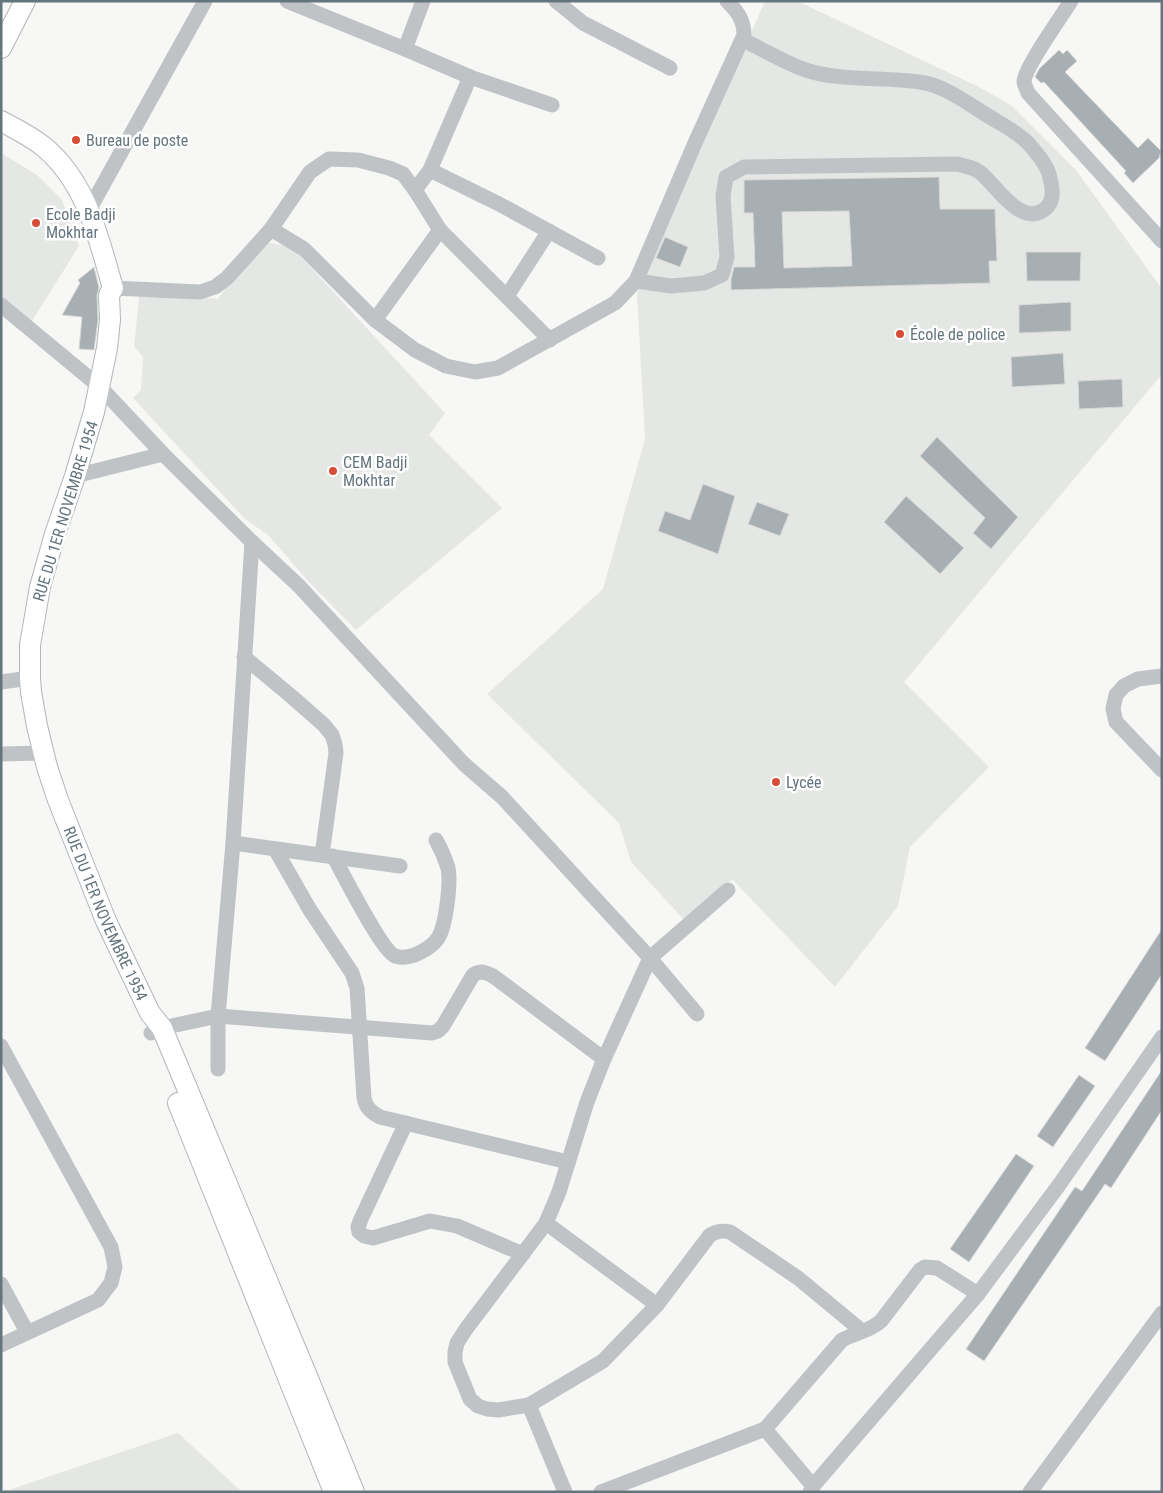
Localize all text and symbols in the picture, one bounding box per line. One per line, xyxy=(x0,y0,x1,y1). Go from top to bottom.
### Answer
place label: Bureau de poste xyxy=(86,131,188,150)
marker: Bureau de poste xyxy=(70,134,82,146)
place label: Ecole Badji Mokhtar xyxy=(46,205,116,242)
marker: Ecole Badji Mokhtar xyxy=(30,217,42,229)
place label: École de police xyxy=(910,325,1005,344)
marker: École de police xyxy=(894,328,906,340)
street label: RUE DU 1ER NOVEMBRE 1954 xyxy=(29,419,102,604)
place label: CEM Badji Mokhtar xyxy=(343,453,407,490)
marker: CEM Badji Mokhtar xyxy=(327,465,339,477)
place label: Lycée xyxy=(786,773,822,792)
marker: Lycée xyxy=(770,776,782,788)
street label: RUE DU 1ER NOVEMBRE 1954 xyxy=(59,824,152,1004)

